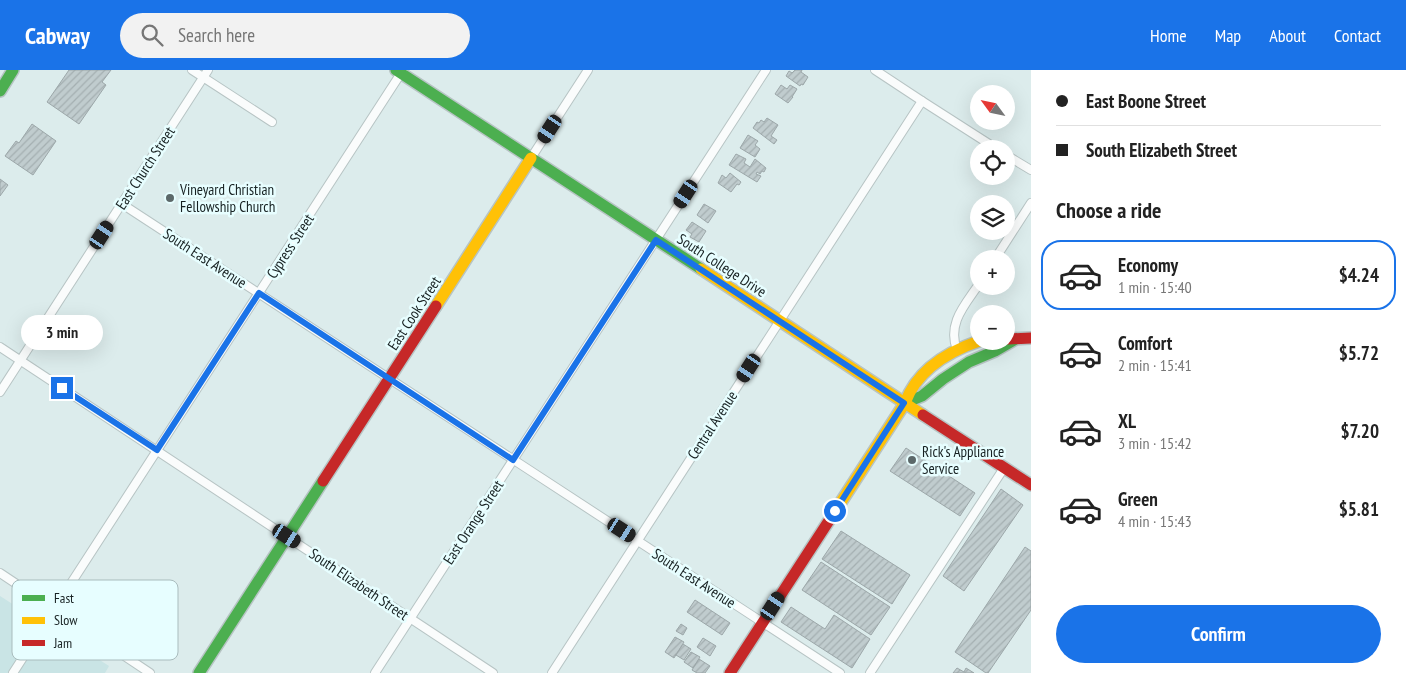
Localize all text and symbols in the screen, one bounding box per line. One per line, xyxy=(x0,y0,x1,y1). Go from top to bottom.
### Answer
search box xyxy=(120,13,470,58)
text: Cabway xyxy=(25,20,90,51)
icon: search xyxy=(138,21,166,49)
text: Search here xyxy=(178,23,255,47)
text: Home xyxy=(1150,24,1187,47)
text: Map xyxy=(1215,24,1241,47)
text: About xyxy=(1269,24,1306,47)
text: Contact xyxy=(1334,24,1381,47)
north arrow xyxy=(970,85,1015,130)
map controls xyxy=(970,85,1015,350)
text: East Boone Street xyxy=(1086,89,1206,113)
car xyxy=(535,112,564,146)
street label: East Church Street xyxy=(111,123,179,213)
text: South Elizabeth Street xyxy=(1086,138,1237,162)
button: locate xyxy=(970,140,1015,185)
car xyxy=(671,177,700,211)
place label: Vineyard Christian Fellowship Church xyxy=(179,180,275,216)
marker: Vineyard Christian Fellowship Church xyxy=(164,192,176,204)
button: layers xyxy=(970,195,1015,240)
text: Choose a ride xyxy=(1056,196,1161,224)
street label: Cypress Street xyxy=(262,210,318,282)
car xyxy=(87,218,116,252)
street label: South East Avenue xyxy=(160,224,250,292)
street label: South College Drive xyxy=(674,229,770,301)
button: + xyxy=(970,250,1015,295)
icon: car xyxy=(1058,253,1103,298)
text: Economy xyxy=(1118,253,1178,277)
text: $4.24 xyxy=(1339,263,1379,287)
street label: East Cook Street xyxy=(383,273,445,353)
text: 1 min · 15:40 xyxy=(1118,277,1192,297)
button: − xyxy=(970,305,1015,350)
callout: 3 min xyxy=(21,316,103,350)
text: 3 min xyxy=(46,322,78,342)
icon: car xyxy=(1058,331,1103,376)
text: Comfort xyxy=(1118,331,1172,355)
text: $5.72 xyxy=(1339,341,1379,365)
car xyxy=(734,351,763,385)
text: 2 min · 15:41 xyxy=(1118,355,1192,375)
route end xyxy=(51,377,73,399)
street label: Central Avenue xyxy=(683,387,741,463)
icon: car xyxy=(1058,409,1103,454)
text: XL xyxy=(1118,409,1136,433)
text: $7.20 xyxy=(1341,419,1379,443)
text: 3 min · 15:42 xyxy=(1118,433,1192,453)
place label: Rick's Appliance Service xyxy=(922,442,1004,478)
marker: Rick's Appliance Service xyxy=(906,454,918,466)
street label: East Orange Street xyxy=(439,476,507,568)
icon: car xyxy=(1058,487,1103,532)
text: Green xyxy=(1118,487,1158,511)
text: $5.81 xyxy=(1339,497,1379,521)
route start xyxy=(824,500,846,522)
text: 4 min · 15:43 xyxy=(1118,511,1192,531)
car xyxy=(605,516,638,544)
car xyxy=(270,522,303,550)
street label: South Elizabeth Street xyxy=(306,544,412,624)
street label: South East Avenue xyxy=(649,544,739,612)
legend xyxy=(12,580,178,660)
text: Fast xyxy=(54,589,74,607)
car xyxy=(758,589,787,623)
button: Confirm xyxy=(1056,605,1381,663)
text: Slow xyxy=(54,611,78,629)
text: Jam xyxy=(53,634,72,652)

